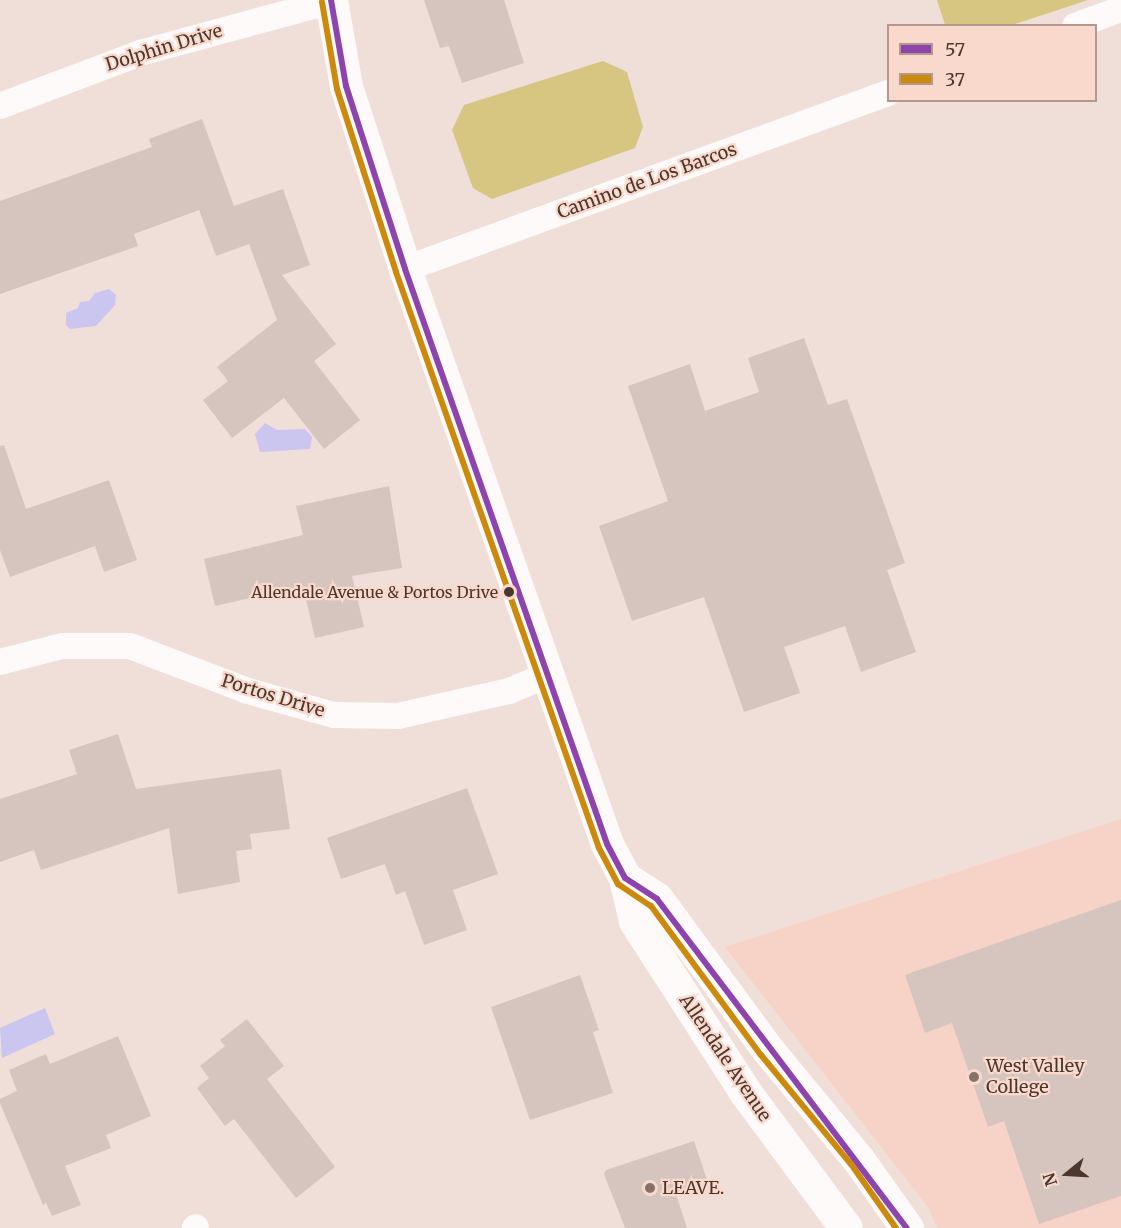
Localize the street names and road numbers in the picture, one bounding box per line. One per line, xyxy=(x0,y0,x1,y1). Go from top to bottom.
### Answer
street label: Dolphin Drive xyxy=(103,20,225,76)
street label: Camino de Los Barcos xyxy=(554,138,740,224)
street label: Portos Drive xyxy=(219,670,327,722)
street label: Allendale Avenue xyxy=(675,990,775,1126)

